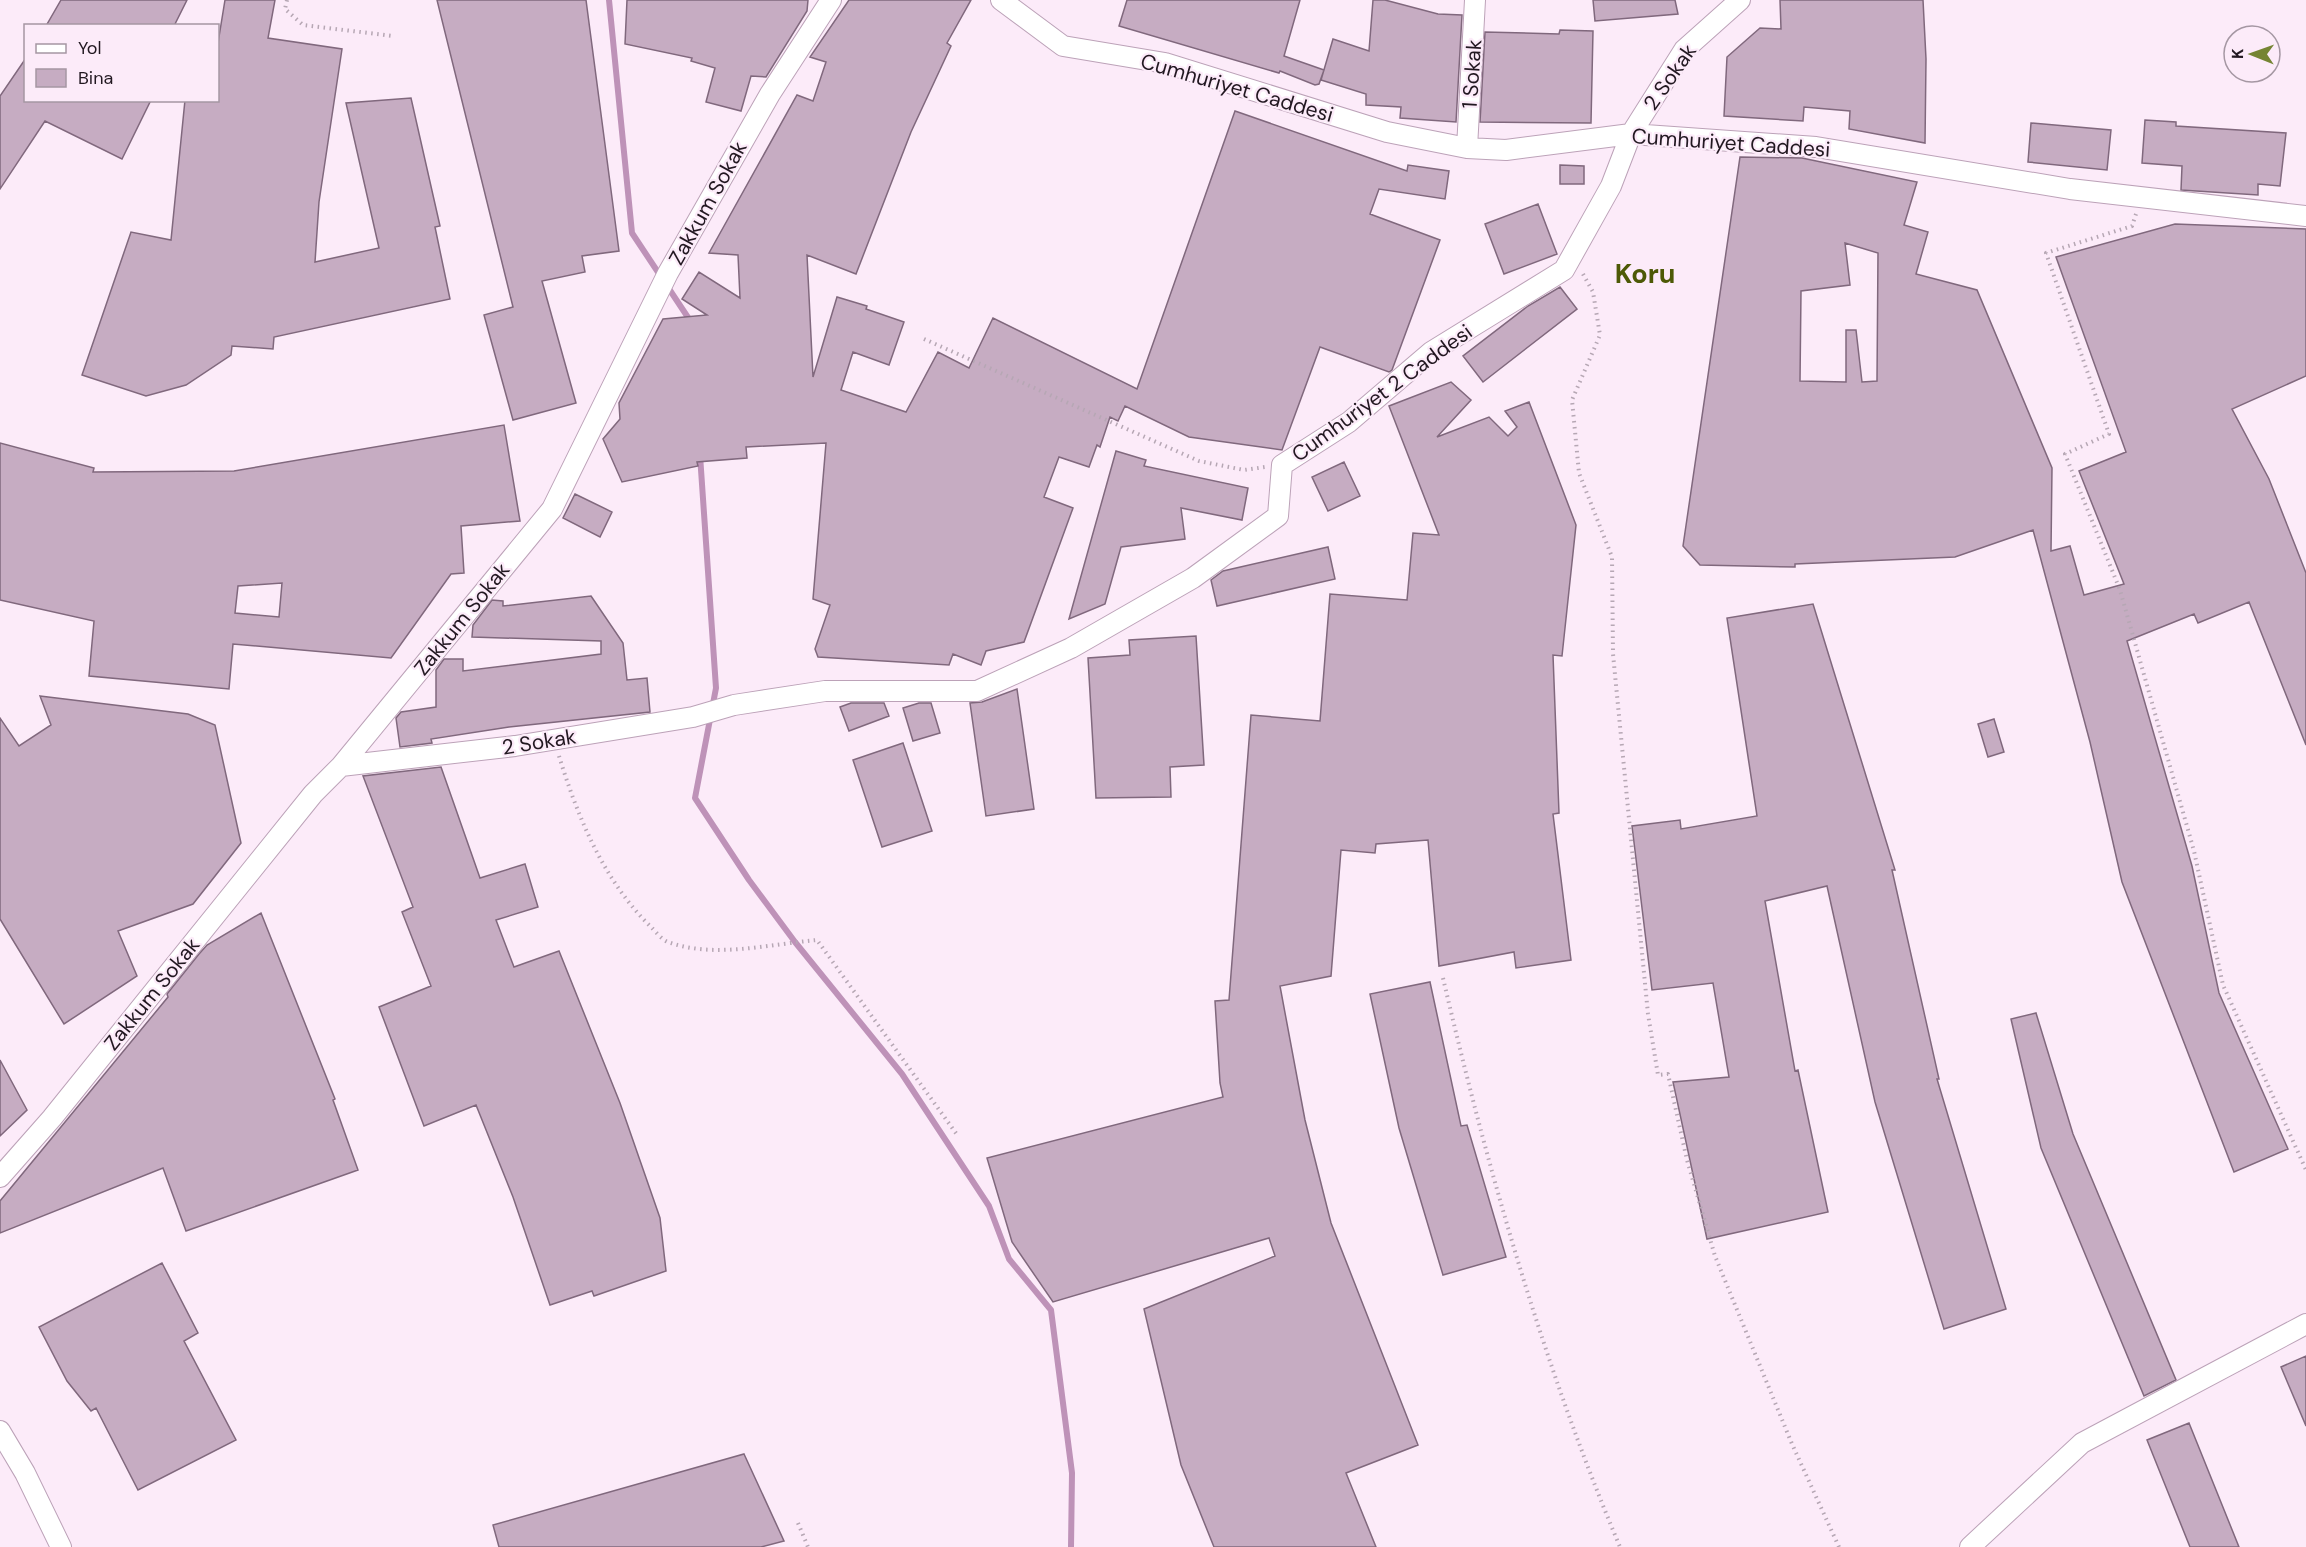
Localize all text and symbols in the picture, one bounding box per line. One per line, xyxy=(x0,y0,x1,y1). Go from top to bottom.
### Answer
legend xyxy=(24,24,219,102)
north arrow xyxy=(2222,24,2282,84)
text: Yol xyxy=(78,36,102,60)
street label: 1 Sokak xyxy=(1456,38,1488,110)
street label: 2 Sokak xyxy=(1637,38,1703,116)
street label: Cumhuriyet Caddesi xyxy=(1137,47,1337,129)
text: K xyxy=(2227,48,2248,59)
text: Bina xyxy=(78,66,113,90)
street label: Cumhuriyet Caddesi xyxy=(1631,122,1831,164)
street label: Zakkum Sokak xyxy=(662,136,754,270)
district label: Koru xyxy=(1615,256,1675,291)
street label: Cumhuriyet 2 Caddesi xyxy=(1286,318,1478,468)
street label: Zakkum Sokak xyxy=(408,556,516,681)
street label: 2 Sokak xyxy=(500,722,579,762)
street label: Zakkum Sokak xyxy=(98,931,206,1056)

